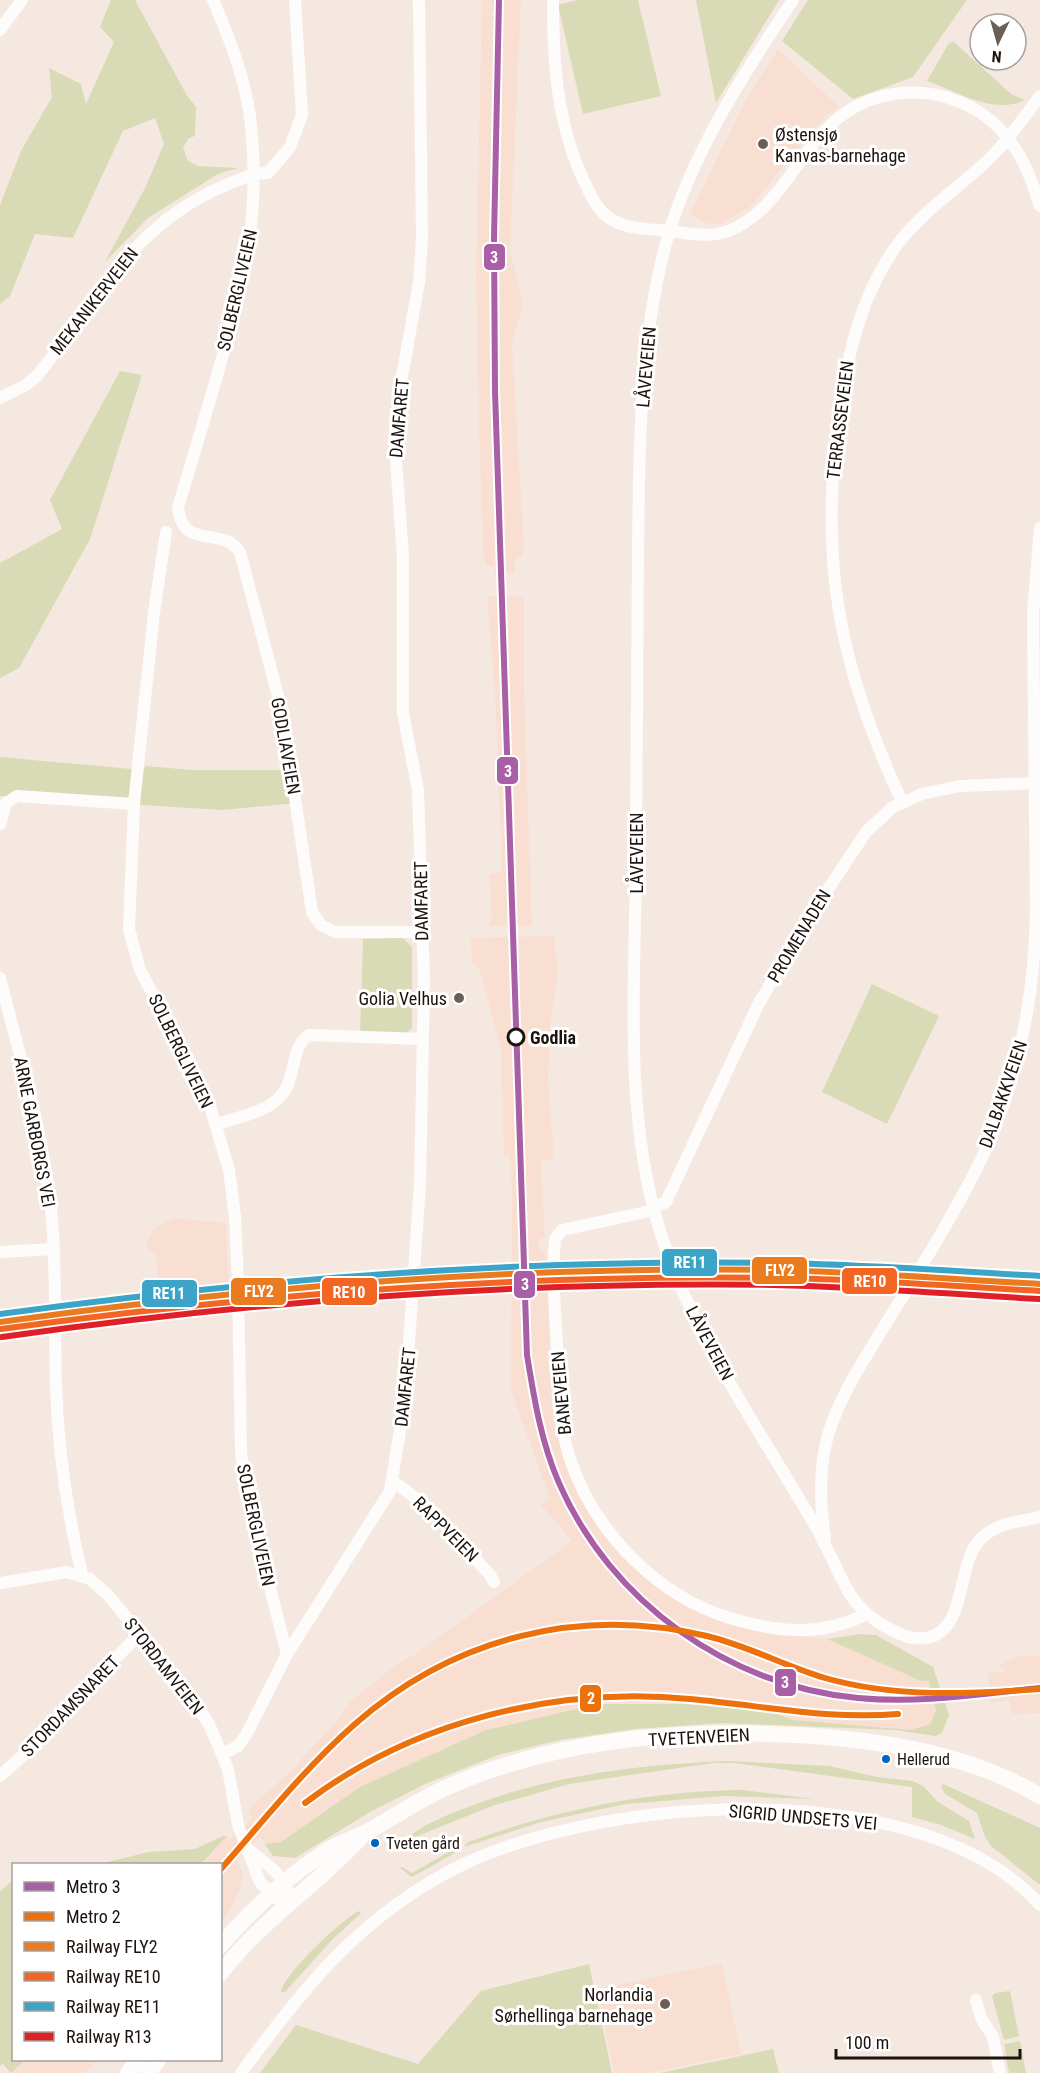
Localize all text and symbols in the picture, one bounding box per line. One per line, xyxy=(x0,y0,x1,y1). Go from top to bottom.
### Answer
north arrow xyxy=(968,12,1028,72)
text: N xyxy=(991,47,1002,66)
place label: Østensjø Kanvas-barnehage xyxy=(775,124,906,166)
marker: Østensjø Kanvas-barnehage xyxy=(756,137,770,151)
street label: SOLBERGLIVEIEN xyxy=(213,227,261,353)
street label: MEKANIKERVEIEN xyxy=(46,243,142,359)
line badge: 3 xyxy=(483,243,506,271)
text: 3 xyxy=(490,248,498,267)
street label: LÅVEVEIEN xyxy=(631,326,660,408)
street label: TERRASSEVEIEN xyxy=(822,360,858,480)
street label: DAMFARET xyxy=(385,377,413,459)
street label: GODLIAVEIEN xyxy=(267,696,305,796)
line badge: 3 xyxy=(496,756,519,785)
text: 3 xyxy=(504,762,512,781)
street label: LÅVEVEIEN xyxy=(625,812,647,894)
street label: DAMFARET xyxy=(410,861,432,941)
street label: PROMENADEN xyxy=(763,886,835,986)
place label: Golia Velhus xyxy=(358,988,447,1009)
street label: SOLBERGLIVEIEN xyxy=(144,991,218,1111)
marker: Golia Velhus xyxy=(452,991,466,1005)
place label: Godlia xyxy=(530,1027,576,1048)
marker: Godlia xyxy=(507,1028,525,1046)
street label: DALBAKKVEIEN xyxy=(975,1037,1031,1151)
street label: ARNE GARBORGS VEI xyxy=(10,1055,60,1209)
line badge: RE11 xyxy=(661,1248,718,1277)
text: RE11 xyxy=(674,1253,706,1272)
line badge: FLY2 xyxy=(751,1256,808,1285)
text: FLY2 xyxy=(765,1261,795,1280)
line badge: RE10 xyxy=(841,1267,898,1295)
line badge: 3 xyxy=(513,1270,536,1299)
text: RE10 xyxy=(854,1272,886,1291)
text: 3 xyxy=(521,1275,529,1294)
line badge: FLY2 xyxy=(230,1277,287,1306)
line badge: RE10 xyxy=(321,1277,378,1306)
line badge: RE11 xyxy=(141,1279,198,1308)
text: FLY2 xyxy=(244,1282,274,1301)
text: RE10 xyxy=(333,1283,365,1302)
text: RE11 xyxy=(153,1284,185,1303)
street label: LÅVEVEIEN xyxy=(682,1302,739,1384)
street label: DAMFARET xyxy=(390,1346,420,1428)
street label: BANEVEIEN xyxy=(547,1350,575,1436)
street label: SOLBERGLIVEIEN xyxy=(233,1462,279,1588)
street label: RAPPVEIEN xyxy=(409,1492,483,1566)
street label: STORDAMVEIEN xyxy=(120,1614,208,1718)
street label: STORDAMSNARET xyxy=(17,1651,123,1761)
line badge: 3 xyxy=(774,1668,797,1697)
text: 3 xyxy=(781,1673,789,1692)
line badge: 2 xyxy=(579,1684,602,1713)
text: 2 xyxy=(587,1689,595,1708)
street label: TVETENVEIEN xyxy=(648,1724,750,1750)
place label: Hellerud xyxy=(897,1750,950,1769)
marker: Hellerud xyxy=(880,1753,892,1765)
street label: SIGRID UNDSETS VEI xyxy=(728,1800,878,1834)
place label: Tveten gård xyxy=(386,1834,460,1853)
marker: Tveten gård xyxy=(369,1837,381,1849)
legend xyxy=(12,1863,222,2061)
text: Metro 3 xyxy=(66,1876,121,1897)
text: Metro 2 xyxy=(66,1906,121,1927)
text: Railway FLY2 xyxy=(66,1936,158,1957)
text: Railway RE10 xyxy=(66,1966,161,1987)
place label: Norlandia Sørhellinga barnehage xyxy=(495,1984,653,2026)
text: Railway RE11 xyxy=(66,1996,161,2017)
marker: Norlandia Sørhellinga barnehage xyxy=(658,1997,672,2011)
scale bar xyxy=(836,2022,1020,2060)
text: Railway R13 xyxy=(66,2026,152,2047)
text: 100 m xyxy=(845,2032,889,2053)

